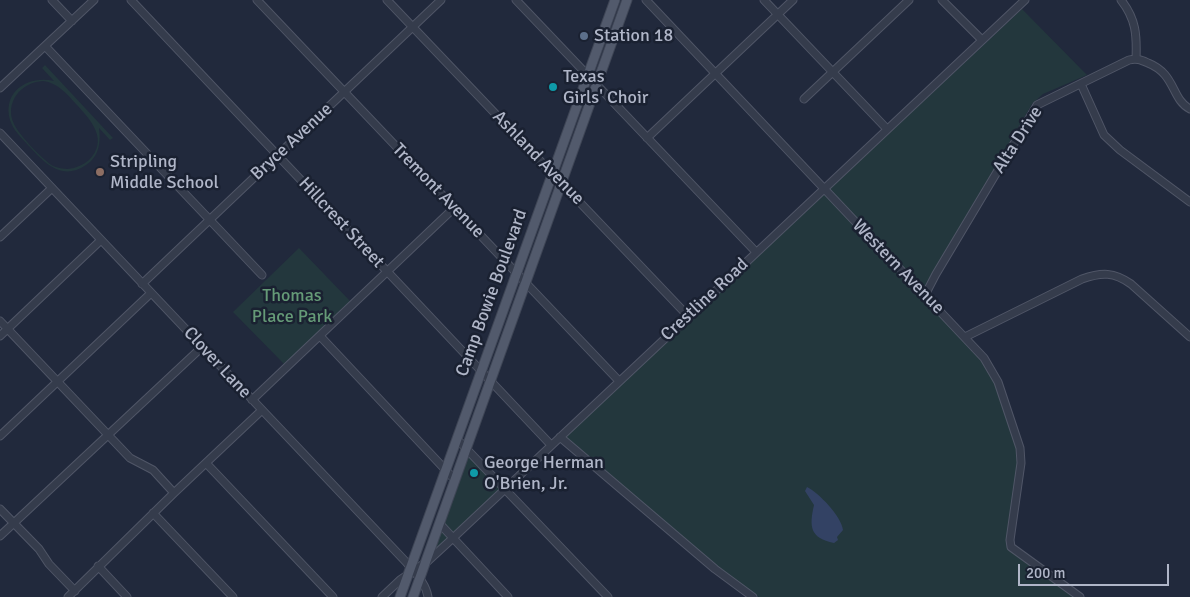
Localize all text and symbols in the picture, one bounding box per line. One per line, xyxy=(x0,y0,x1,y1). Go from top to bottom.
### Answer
place label: Station 18 xyxy=(594,25,673,47)
marker: Station 18 xyxy=(578,30,590,42)
place label: Texas Girls' Choir xyxy=(563,66,648,108)
marker: Texas Girls' Choir xyxy=(547,81,559,93)
street label: Bryce Avenue xyxy=(247,99,337,185)
street label: Alta Drive xyxy=(988,102,1048,178)
street label: Ashland Avenue xyxy=(488,106,588,210)
street label: Tremont Avenue xyxy=(387,139,489,243)
place label: Stripling Middle School xyxy=(110,151,219,193)
marker: Stripling Middle School xyxy=(94,166,106,178)
street label: Hillcrest Street xyxy=(294,173,388,273)
street label: Camp Bowie Boulevard xyxy=(452,207,532,379)
street label: Western Avenue xyxy=(847,215,949,319)
street label: Crestline Road xyxy=(657,254,753,346)
park label: Thomas Place Park xyxy=(252,285,332,328)
street label: Clover Lane xyxy=(178,323,256,403)
place label: George Herman O'Brien, Jr. xyxy=(484,452,604,494)
marker: George Herman O'Brien, Jr. xyxy=(468,467,480,479)
scale bar xyxy=(1020,554,1171,586)
text: 200 m xyxy=(1026,564,1066,582)

